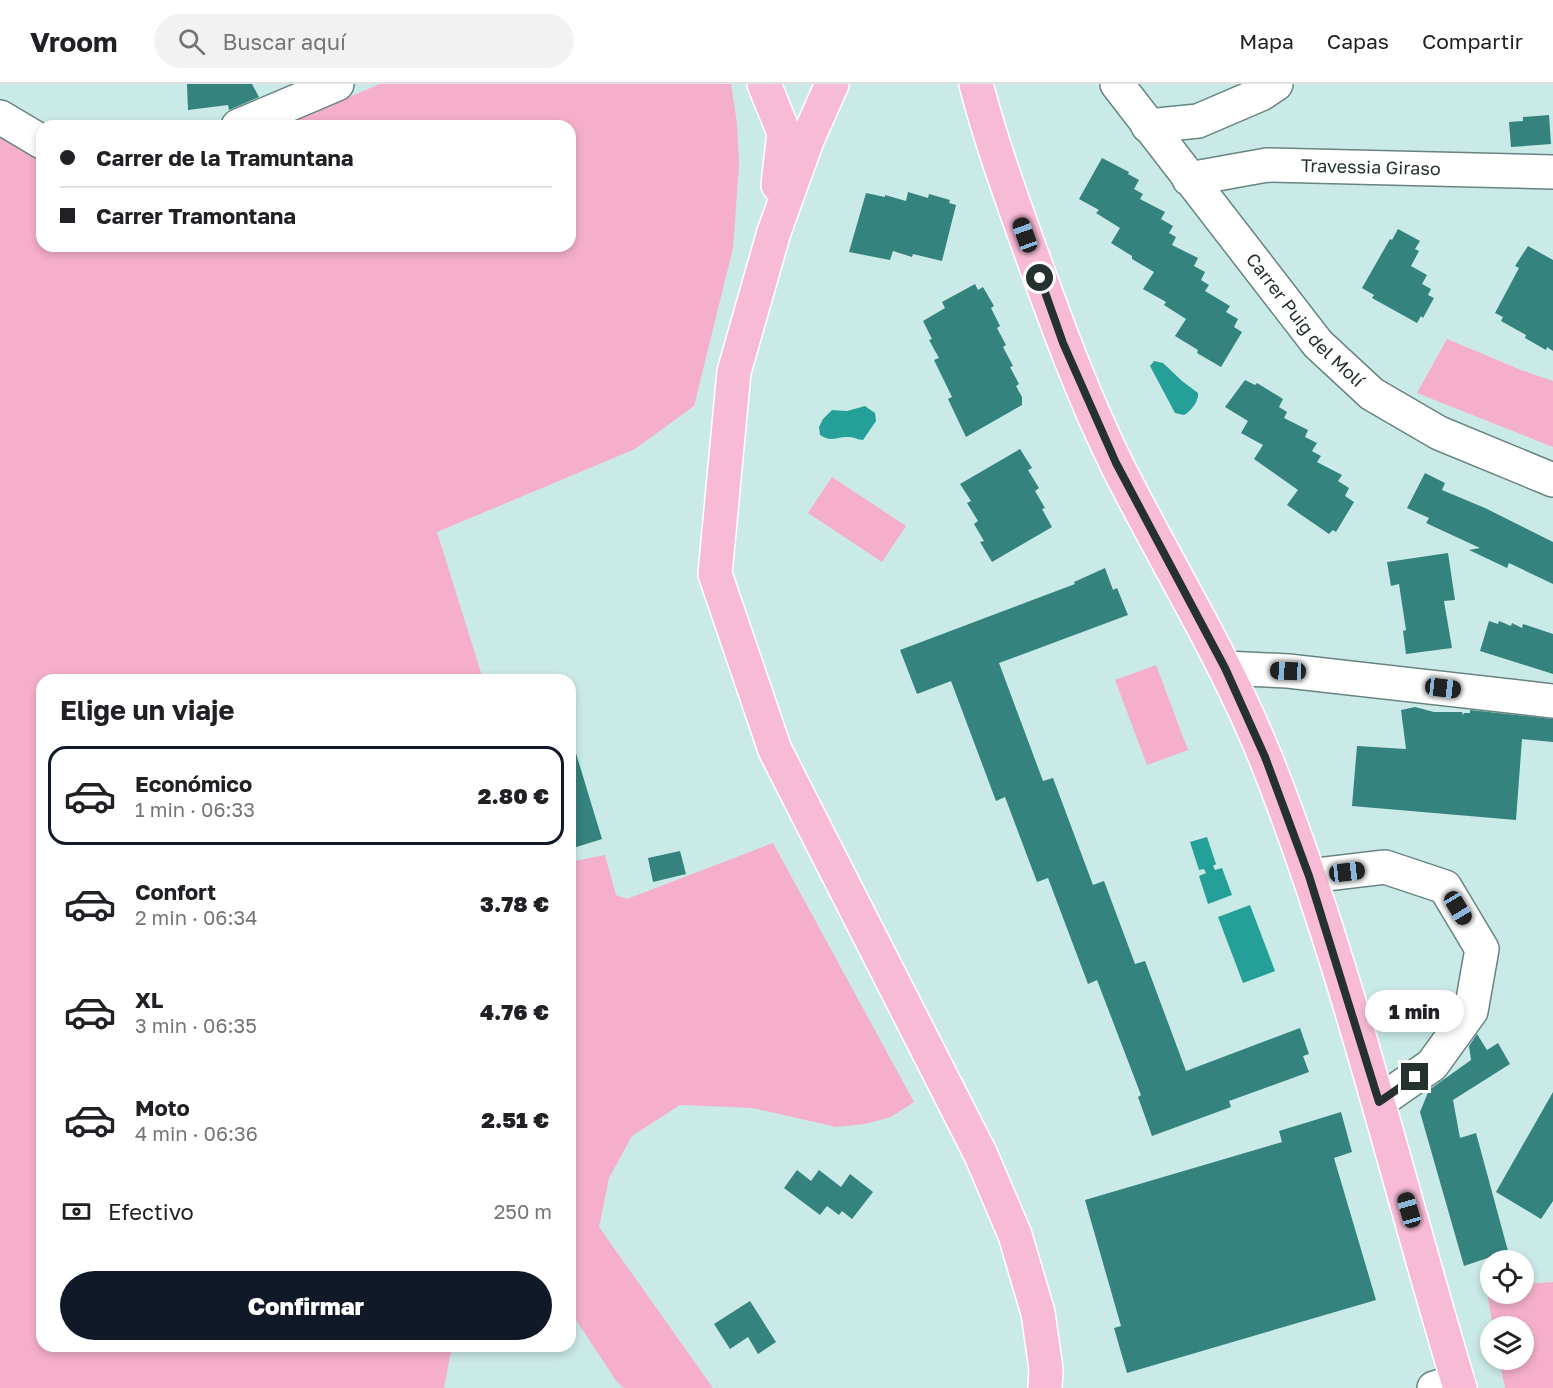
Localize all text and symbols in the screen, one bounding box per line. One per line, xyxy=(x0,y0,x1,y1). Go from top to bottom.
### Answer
search box xyxy=(154,14,574,68)
text: Vroom xyxy=(30,25,118,58)
icon: search xyxy=(175,25,208,58)
text: Buscar aquí xyxy=(223,28,346,55)
text: Mapa xyxy=(1239,28,1294,54)
text: Capas xyxy=(1327,28,1389,54)
text: Compartir xyxy=(1422,28,1523,54)
text: Carrer de la Tramuntana xyxy=(96,144,354,171)
street label: Travessia Giraso xyxy=(1301,154,1441,179)
text: Carrer Tramontana xyxy=(96,202,296,229)
car xyxy=(1010,215,1040,255)
street label: Carrer Puig del Molí xyxy=(1242,248,1370,392)
route start xyxy=(1026,264,1053,291)
car xyxy=(1270,661,1306,681)
car xyxy=(1424,677,1462,699)
text: Elige un viaje xyxy=(60,694,234,726)
icon: car xyxy=(63,769,117,823)
text: Económico xyxy=(135,770,252,797)
text: 2.80 € xyxy=(478,782,549,809)
text: 1 min · 06:33 xyxy=(135,797,255,821)
car xyxy=(1328,861,1366,883)
icon: car xyxy=(63,877,117,931)
text: Confort xyxy=(135,878,216,905)
car xyxy=(1441,888,1475,928)
text: 3.78 € xyxy=(480,890,549,917)
text: 2 min · 06:34 xyxy=(135,905,257,929)
icon: car xyxy=(63,985,117,1039)
text: XL xyxy=(135,986,163,1013)
callout: 1 min xyxy=(1366,990,1464,1032)
text: 4.76 € xyxy=(480,998,549,1025)
text: 1 min xyxy=(1389,999,1440,1023)
text: 3 min · 06:35 xyxy=(135,1013,257,1037)
route end xyxy=(1401,1063,1428,1090)
icon: car xyxy=(63,1093,117,1147)
text: Moto xyxy=(135,1094,190,1121)
text: 2.51 € xyxy=(481,1106,549,1133)
text: 4 min · 06:36 xyxy=(135,1121,258,1145)
car xyxy=(1395,1190,1423,1230)
icon: cash xyxy=(60,1195,93,1228)
text: Efectivo xyxy=(108,1198,194,1225)
text: 250 m xyxy=(494,1199,552,1223)
map controls xyxy=(1480,1250,1534,1370)
button: locate xyxy=(1480,1250,1534,1304)
button: Confirmar xyxy=(60,1271,552,1340)
button: layers xyxy=(1480,1316,1534,1370)

